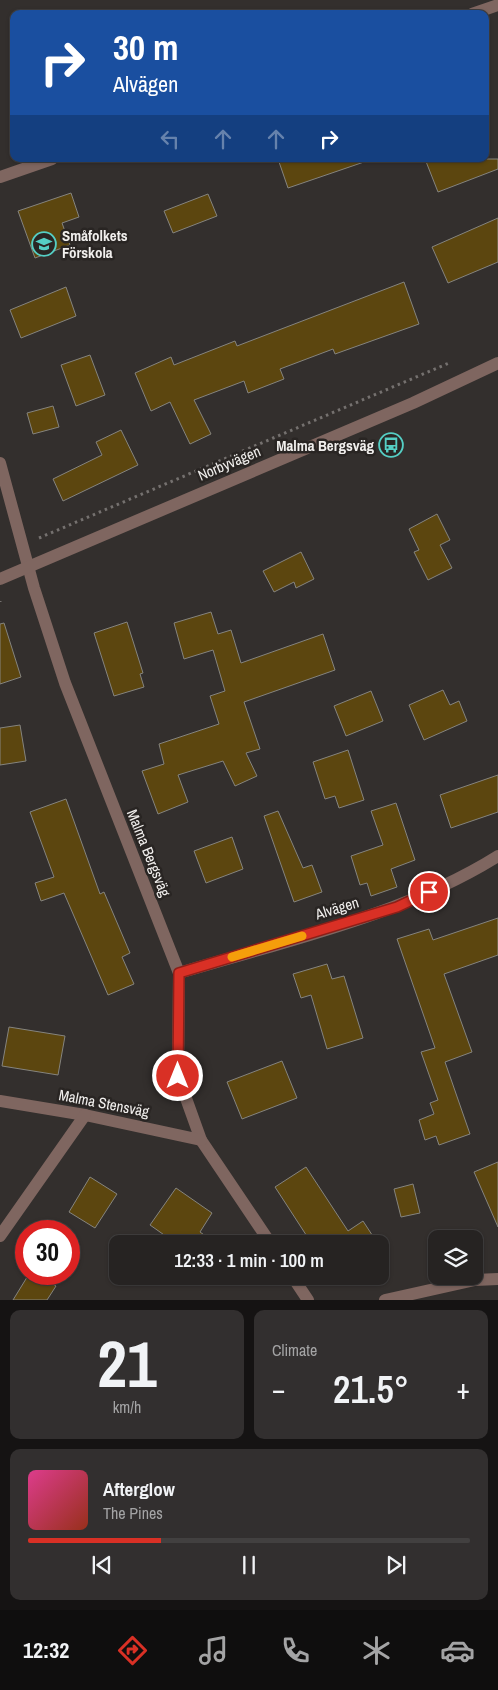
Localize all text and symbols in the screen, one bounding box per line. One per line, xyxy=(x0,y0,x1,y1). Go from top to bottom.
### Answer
text: 30 m xyxy=(113,24,178,71)
icon: right xyxy=(30,30,95,95)
text: Alvägen xyxy=(113,69,178,99)
icon: left xyxy=(156,125,184,153)
icon: ahead xyxy=(209,125,237,153)
icon: ahead xyxy=(262,125,290,153)
icon: right xyxy=(315,125,343,153)
place label: Småfolkets Förskola xyxy=(62,225,128,263)
school or university icon: Småfolkets Förskola xyxy=(31,231,57,257)
bus stop icon: Malma Bergsväg xyxy=(378,432,404,458)
place label: Malma Bergsväg xyxy=(276,435,374,456)
street label: Norbyvägen xyxy=(194,440,264,486)
street label: Malma Bergsväg xyxy=(122,806,176,900)
pin xyxy=(408,871,450,913)
icon: arrive xyxy=(415,878,443,906)
street label: Alvägen xyxy=(312,891,361,925)
position arrow xyxy=(151,1049,203,1101)
street label: Malma Stensväg xyxy=(57,1084,151,1122)
speed limit sign: 30 xyxy=(15,1220,80,1285)
map controls xyxy=(428,1230,483,1285)
button: layers xyxy=(428,1230,483,1285)
text: 12:33 · 1 min · 100 m xyxy=(174,1247,324,1273)
text: 21 xyxy=(97,1320,157,1407)
text: Climate xyxy=(272,1339,317,1361)
text: 21.5° xyxy=(333,1364,409,1415)
text: − xyxy=(272,1370,285,1408)
text: + xyxy=(457,1370,470,1408)
text: km/h xyxy=(113,1396,141,1418)
text: Afterglow xyxy=(103,1476,175,1502)
text: The Pines xyxy=(103,1502,163,1524)
icon: previous xyxy=(88,1551,116,1579)
icon: pause xyxy=(235,1551,263,1579)
icon: next xyxy=(382,1551,410,1579)
icon: directions xyxy=(115,1633,150,1668)
icon: music xyxy=(196,1633,231,1668)
icon: phone xyxy=(278,1633,313,1668)
icon: climate xyxy=(359,1633,394,1668)
icon: car xyxy=(440,1633,475,1668)
text: 12:32 xyxy=(23,1635,69,1665)

